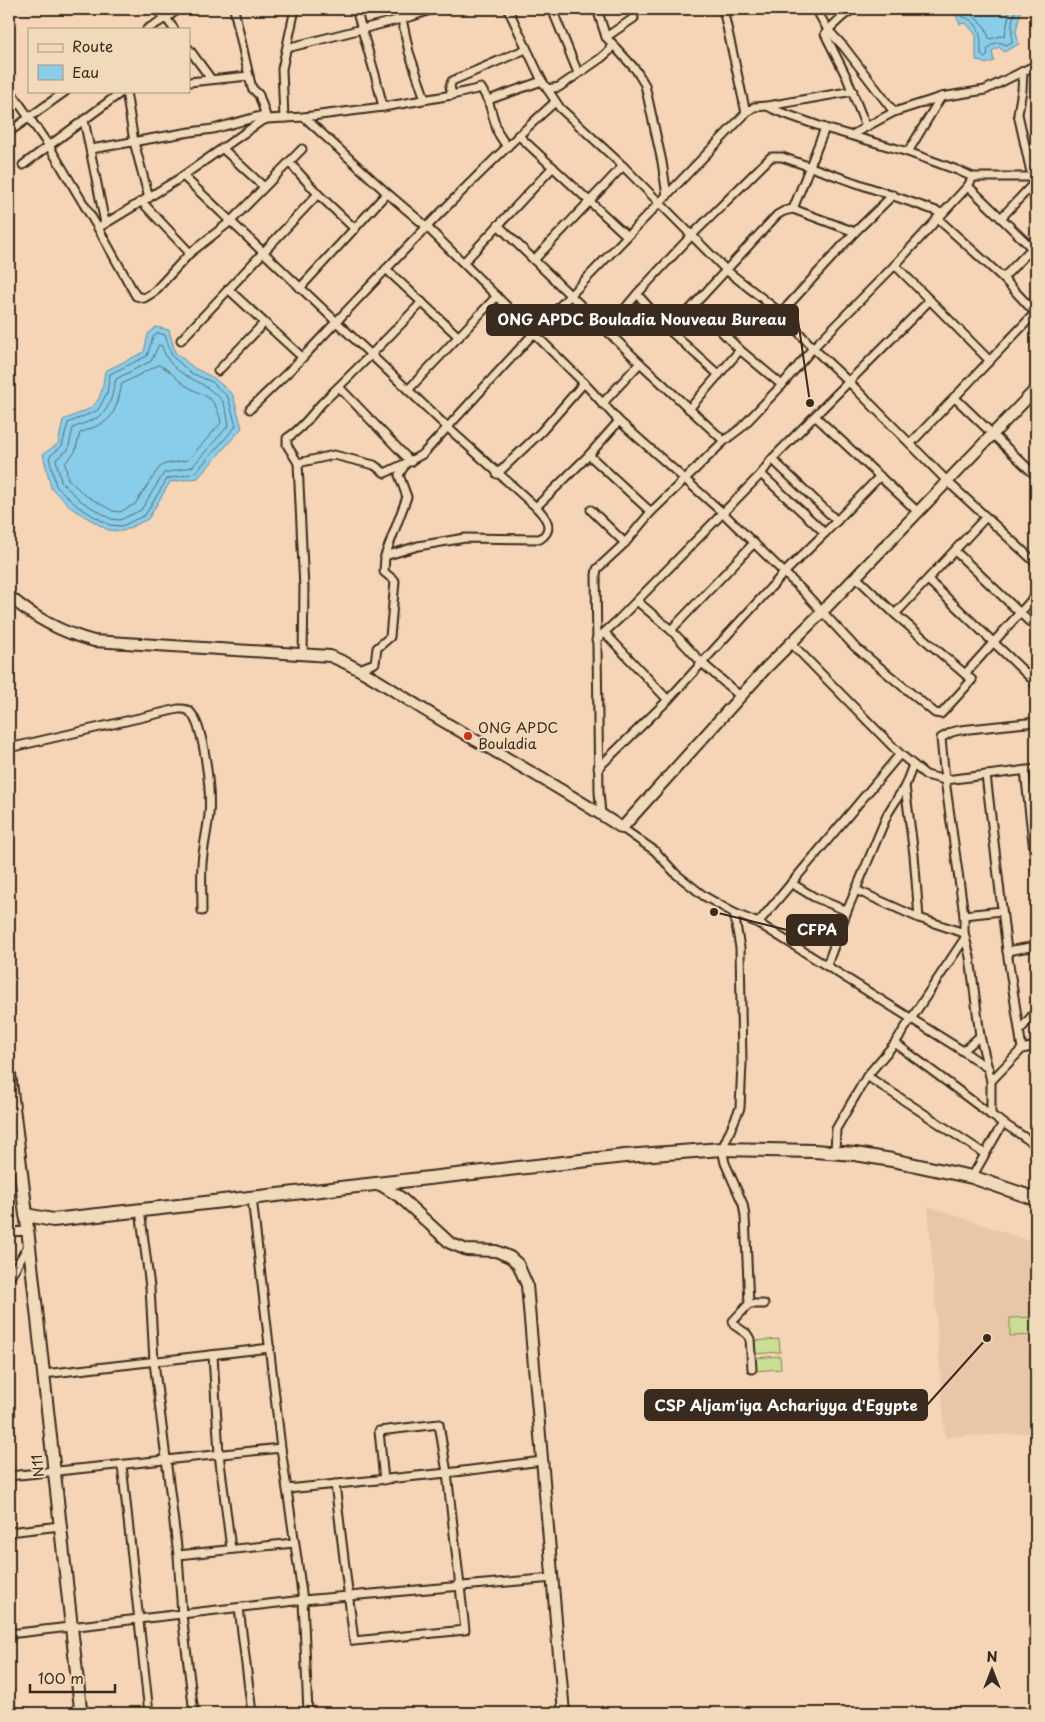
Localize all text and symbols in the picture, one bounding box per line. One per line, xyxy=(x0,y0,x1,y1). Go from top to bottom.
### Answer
legend xyxy=(28,28,190,92)
text: Route xyxy=(72,34,113,57)
text: Eau xyxy=(72,60,99,83)
callout: ONG APDC Bouladia Nouveau Bureau xyxy=(487,305,798,335)
text: ONG APDC Bouladia Nouveau Bureau xyxy=(498,307,786,330)
place label: ONG APDC Bouladia xyxy=(478,717,558,754)
marker: ONG APDC Bouladia xyxy=(462,730,474,742)
callout: CFPA xyxy=(787,915,847,945)
text: CFPA xyxy=(797,917,837,940)
callout: CSP Aljam'iya Achariyya d'Egypte xyxy=(645,1390,927,1420)
text: CSP Aljam'iya Achariyya d'Egypte xyxy=(654,1393,918,1416)
street label: N11 xyxy=(26,1454,49,1478)
north arrow xyxy=(968,1644,1018,1694)
text: N xyxy=(986,1646,998,1667)
scale bar xyxy=(30,1662,115,1694)
text: 100 m xyxy=(38,1666,84,1689)

